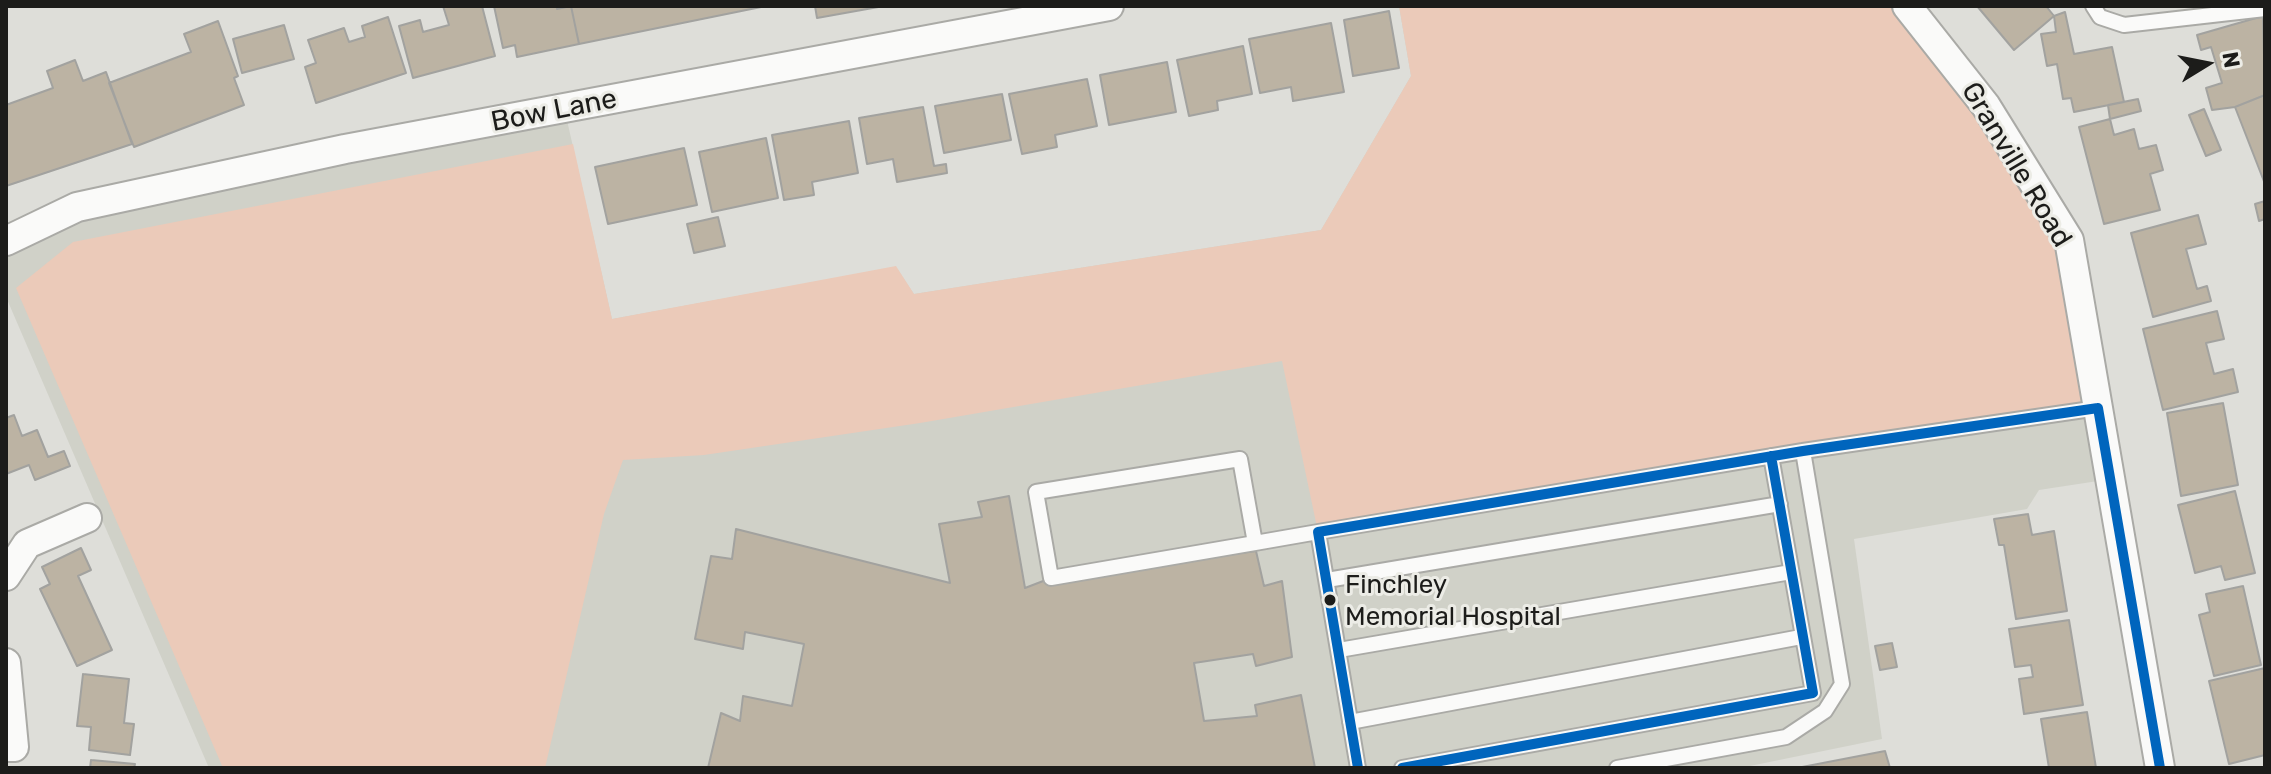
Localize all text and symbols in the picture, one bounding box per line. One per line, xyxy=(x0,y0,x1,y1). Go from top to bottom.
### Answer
north arrow xyxy=(2167,24,2247,104)
text: N xyxy=(2216,50,2246,70)
street label: Granville Road xyxy=(1954,77,2078,253)
street label: Bow Lane xyxy=(488,82,620,140)
place label: Finchley Memorial Hospital xyxy=(1345,569,1561,630)
marker: Finchley Memorial Hospital xyxy=(1322,592,1338,608)

